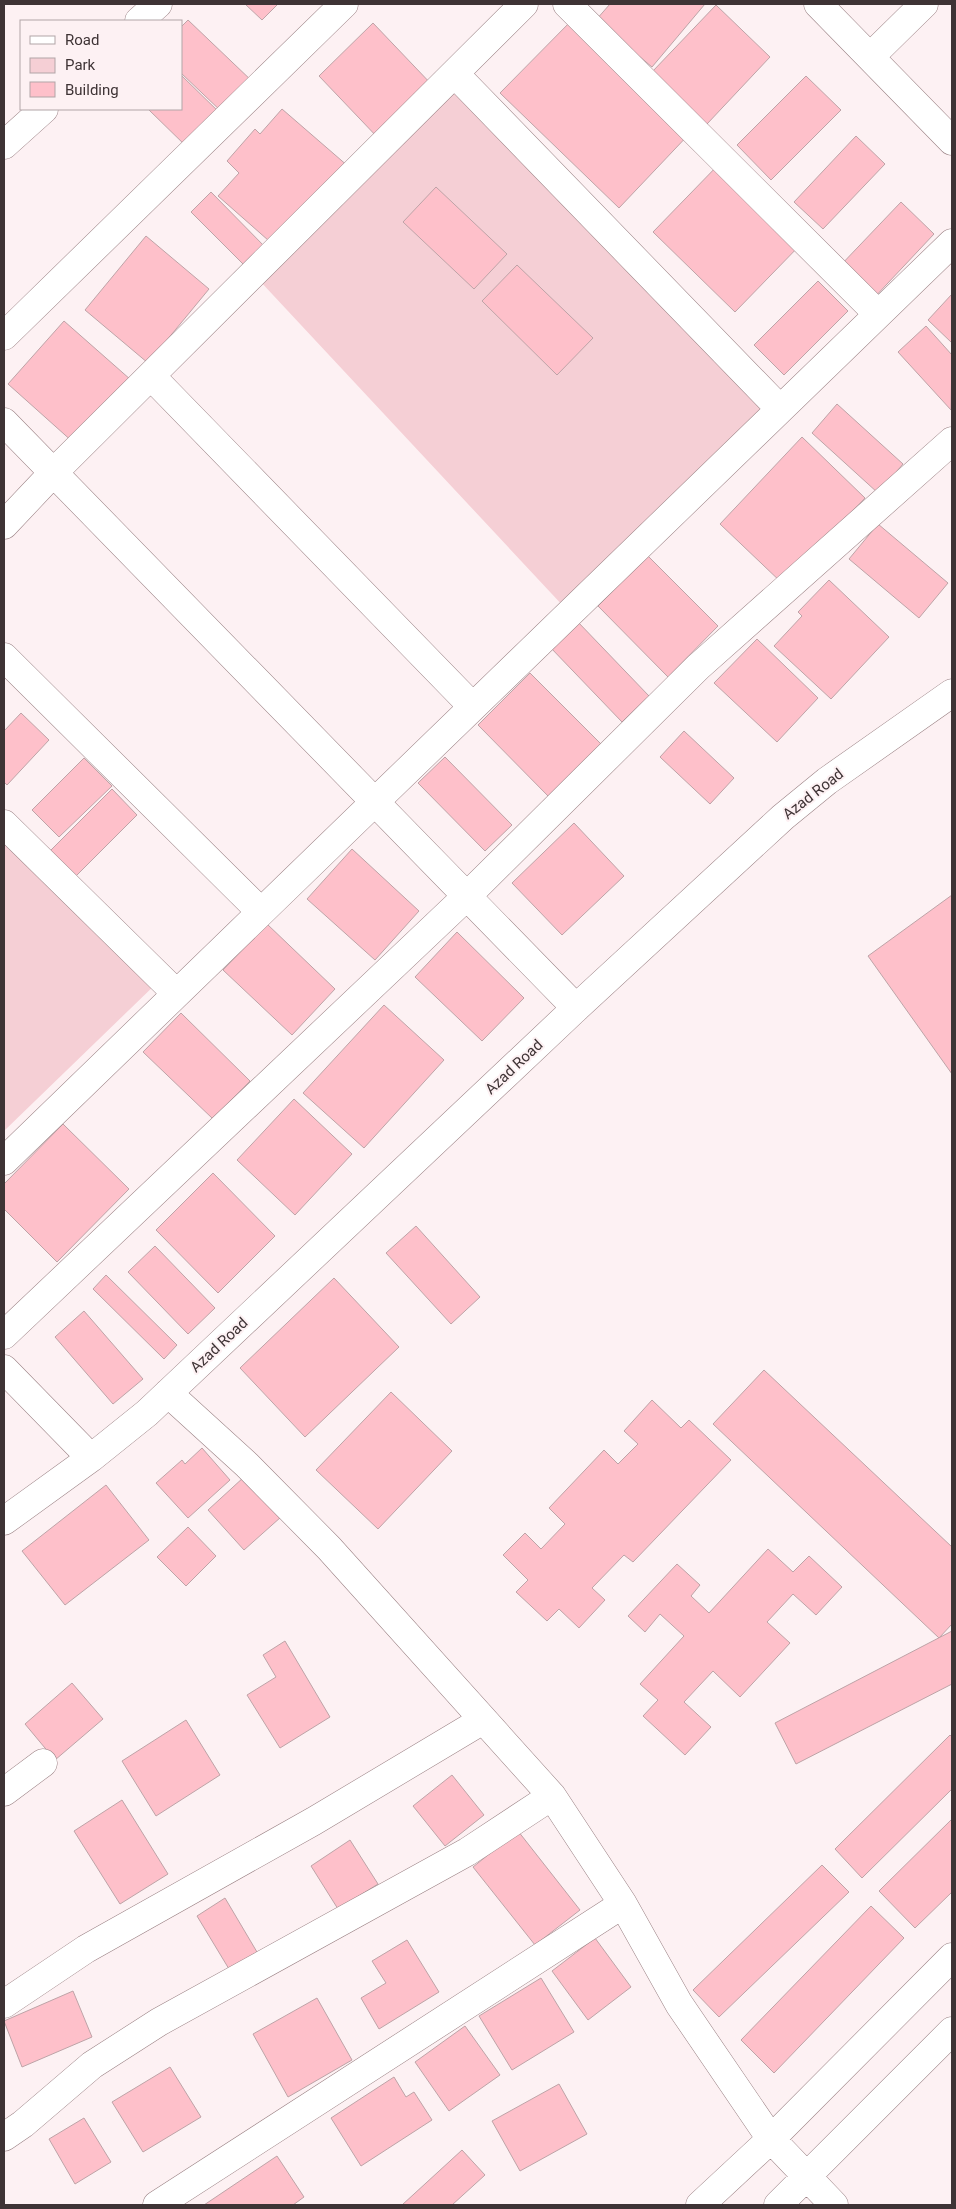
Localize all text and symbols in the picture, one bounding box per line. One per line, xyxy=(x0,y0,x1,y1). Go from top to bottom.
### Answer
legend xyxy=(20,20,182,110)
text: Road xyxy=(65,31,99,49)
text: Park xyxy=(65,56,96,74)
text: Building xyxy=(65,81,119,99)
street label: Azad Road xyxy=(779,765,847,823)
street label: Azad Road xyxy=(482,1036,546,1098)
street label: Azad Road xyxy=(187,1314,251,1376)

